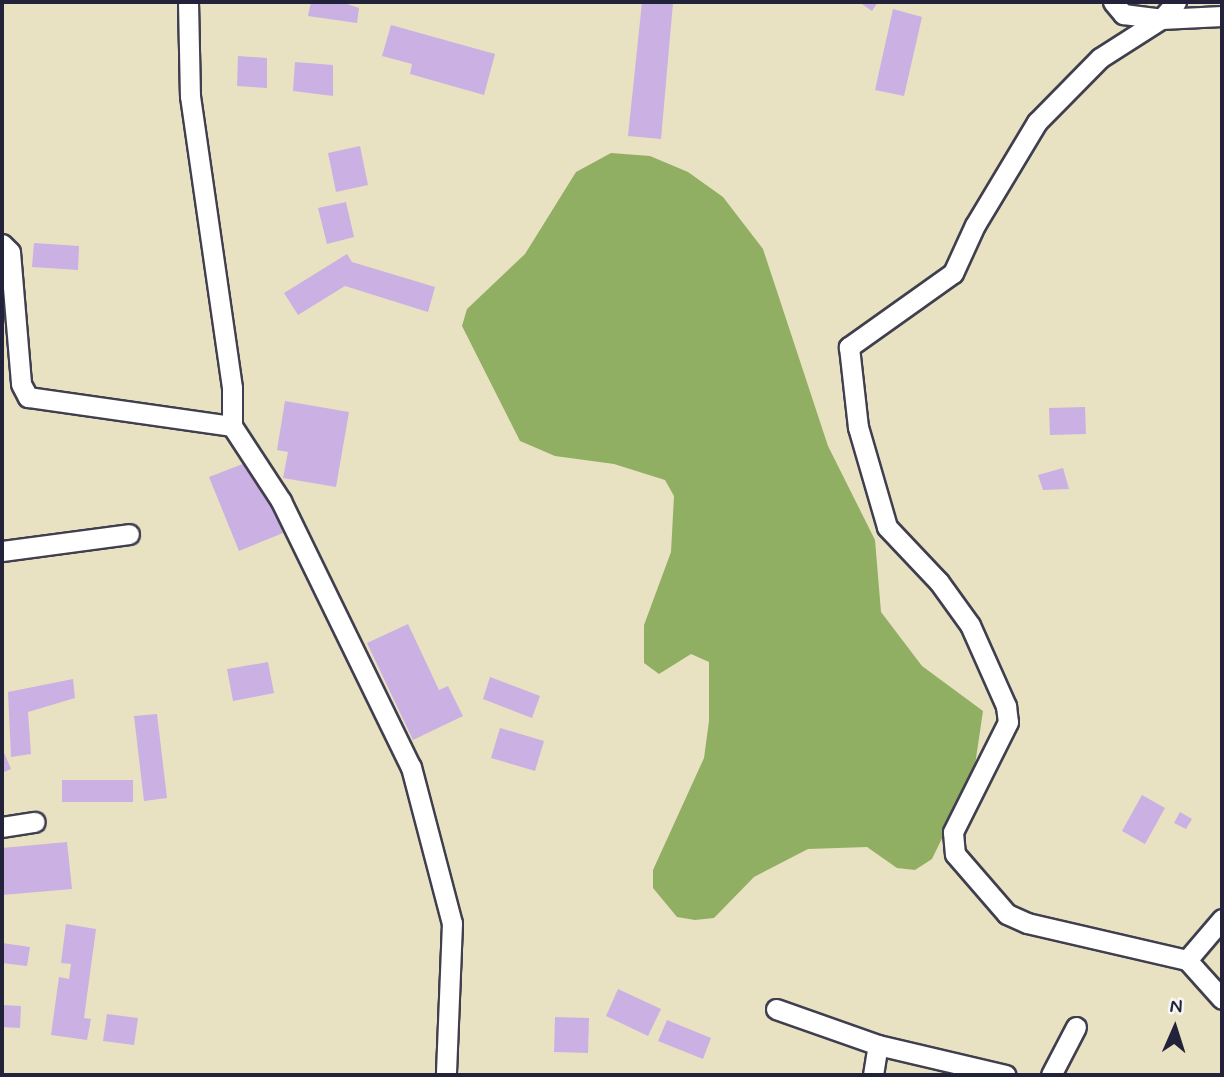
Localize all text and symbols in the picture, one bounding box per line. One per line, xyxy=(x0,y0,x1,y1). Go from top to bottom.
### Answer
north arrow xyxy=(1140,993,1210,1063)
text: N xyxy=(1169,994,1183,1019)

